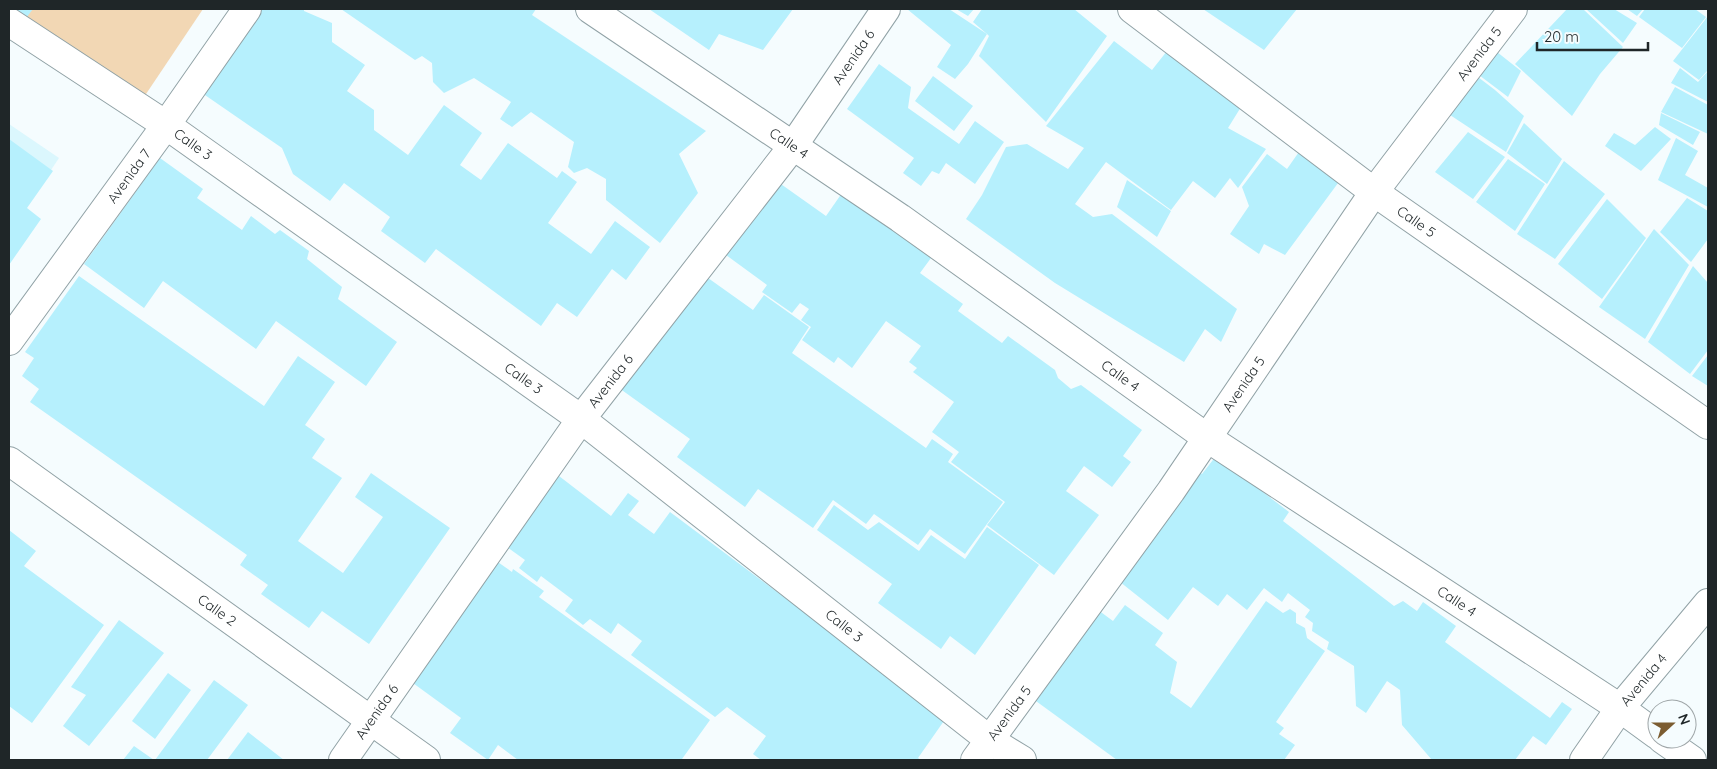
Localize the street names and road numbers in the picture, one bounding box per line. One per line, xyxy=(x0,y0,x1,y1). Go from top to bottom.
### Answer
street label: Avenida 5 xyxy=(1453,23,1505,84)
street label: Avenida 6 xyxy=(828,25,879,88)
street label: Calle 3 xyxy=(170,124,216,164)
street label: Calle 4 xyxy=(766,124,812,163)
street label: Avenida 7 xyxy=(103,145,155,207)
street label: Calle 5 xyxy=(1393,202,1439,241)
street label: Avenida 6 xyxy=(584,350,637,412)
street label: Avenida 5 xyxy=(1218,353,1269,415)
street label: Calle 4 xyxy=(1098,356,1143,396)
street label: Calle 3 xyxy=(501,359,546,398)
street label: Calle 4 xyxy=(1434,582,1480,621)
street label: Calle 2 xyxy=(194,590,240,630)
street label: Calle 3 xyxy=(822,605,867,646)
street label: Avenida 4 xyxy=(1616,650,1671,710)
street label: Avenida 6 xyxy=(351,680,403,743)
street label: Avenida 5 xyxy=(983,682,1035,744)

